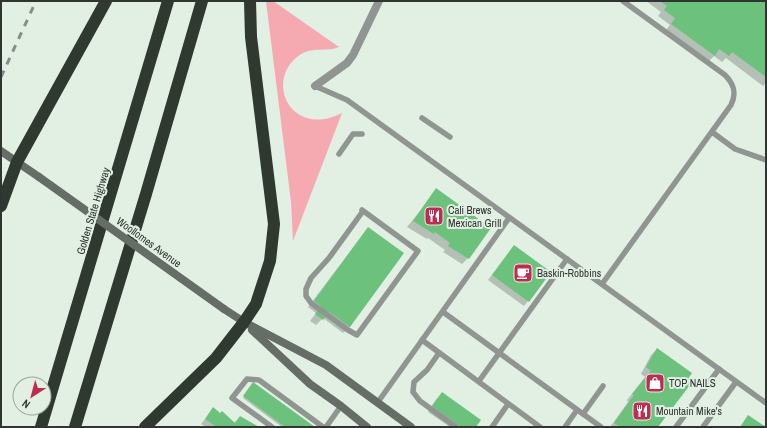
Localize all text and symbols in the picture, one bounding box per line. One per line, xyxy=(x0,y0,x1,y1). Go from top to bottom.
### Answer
street label: Golden State Highway xyxy=(73,165,113,256)
place label: Cali Brews Mexican Grill xyxy=(448,203,501,230)
restaurant icon: Cali Brews Mexican Grill xyxy=(423,205,445,227)
street label: Woollomes Avenue xyxy=(114,214,184,270)
cafe icon: Baskin-Robbins xyxy=(512,262,534,284)
place label: Baskin-Robbins xyxy=(537,266,602,280)
shop icon: TOP NAILS xyxy=(644,372,666,394)
north arrow xyxy=(12,376,52,416)
place label: TOP NAILS xyxy=(669,376,716,390)
text: N xyxy=(19,397,33,412)
restaurant icon: Mountain Mike's xyxy=(631,400,653,422)
place label: Mountain Mike's xyxy=(656,404,722,418)

